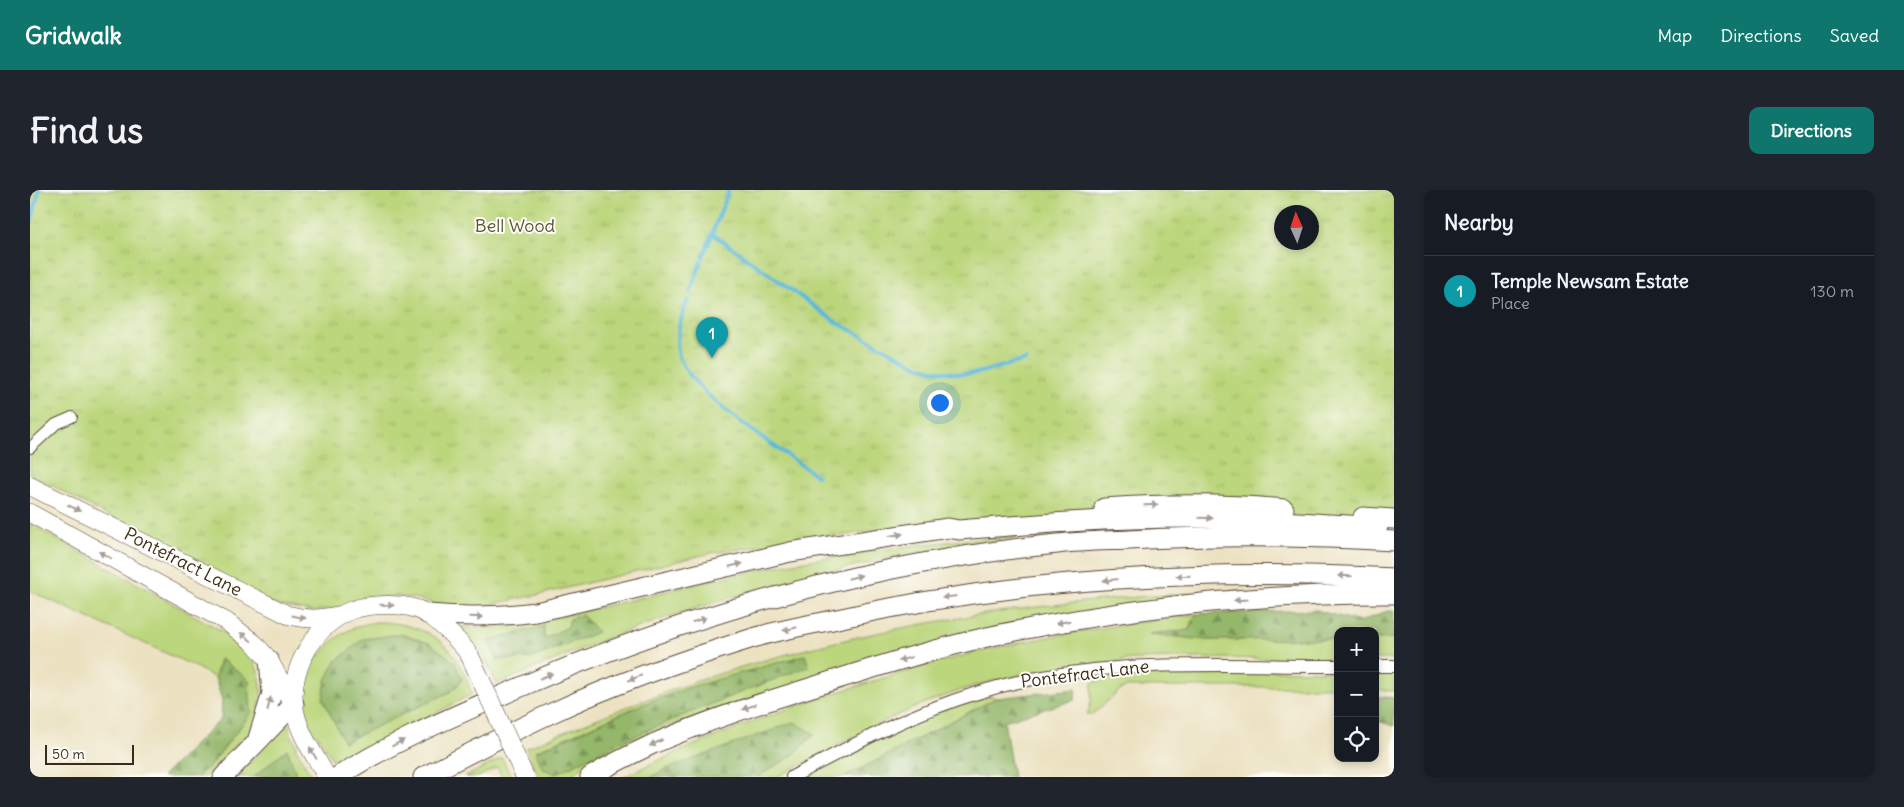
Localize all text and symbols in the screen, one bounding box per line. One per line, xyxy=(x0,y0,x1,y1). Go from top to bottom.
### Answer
text: Gridwalk xyxy=(25,20,122,50)
text: Map xyxy=(1657,24,1692,47)
text: Directions xyxy=(1720,24,1802,47)
text: Saved xyxy=(1830,24,1879,47)
button: Directions xyxy=(1749,107,1874,154)
text: Find us xyxy=(30,108,143,152)
north arrow xyxy=(1274,205,1319,250)
text: Nearby xyxy=(1444,209,1514,236)
park label: Bell Wood xyxy=(475,214,556,237)
text: Temple Newsam Estate xyxy=(1491,269,1689,293)
text: 1 xyxy=(1457,281,1463,301)
text: 130 m xyxy=(1810,281,1854,301)
text: Place xyxy=(1491,293,1530,313)
pin: 1 xyxy=(696,317,728,358)
your location xyxy=(927,390,953,416)
one-way arrow xyxy=(1144,501,1160,509)
one-way arrow xyxy=(66,504,81,512)
one-way arrow xyxy=(1198,515,1214,523)
street label: Pontefract Lane xyxy=(120,522,246,601)
one-way arrow xyxy=(888,531,904,539)
one-way arrow xyxy=(98,551,113,559)
one-way arrow xyxy=(729,561,744,569)
one-way arrow xyxy=(1337,571,1353,579)
one-way arrow xyxy=(1175,572,1191,580)
one-way arrow xyxy=(848,573,863,581)
one-way arrow xyxy=(1102,576,1118,584)
one-way arrow xyxy=(941,593,957,601)
one-way arrow xyxy=(1233,596,1249,604)
one-way arrow xyxy=(380,601,396,609)
one-way arrow xyxy=(468,613,484,621)
one-way arrow xyxy=(291,614,307,622)
one-way arrow xyxy=(691,616,706,623)
one-way arrow xyxy=(1054,618,1070,626)
one-way arrow xyxy=(781,626,797,634)
map controls xyxy=(1334,627,1379,762)
button: + xyxy=(1334,627,1379,672)
one-way arrow xyxy=(239,632,253,642)
street label: Pontefract Lane xyxy=(1019,654,1150,693)
one-way arrow xyxy=(897,655,912,663)
one-way arrow xyxy=(539,672,554,680)
button: − xyxy=(1334,672,1379,717)
one-way arrow xyxy=(628,675,642,683)
one-way arrow xyxy=(265,696,273,711)
one-way arrow xyxy=(742,704,757,711)
button: locate xyxy=(1334,717,1379,762)
one-way arrow xyxy=(391,739,405,747)
one-way arrow xyxy=(649,740,663,748)
scale bar xyxy=(45,742,134,765)
text: 50 m xyxy=(52,745,85,763)
one-way arrow xyxy=(309,746,317,760)

